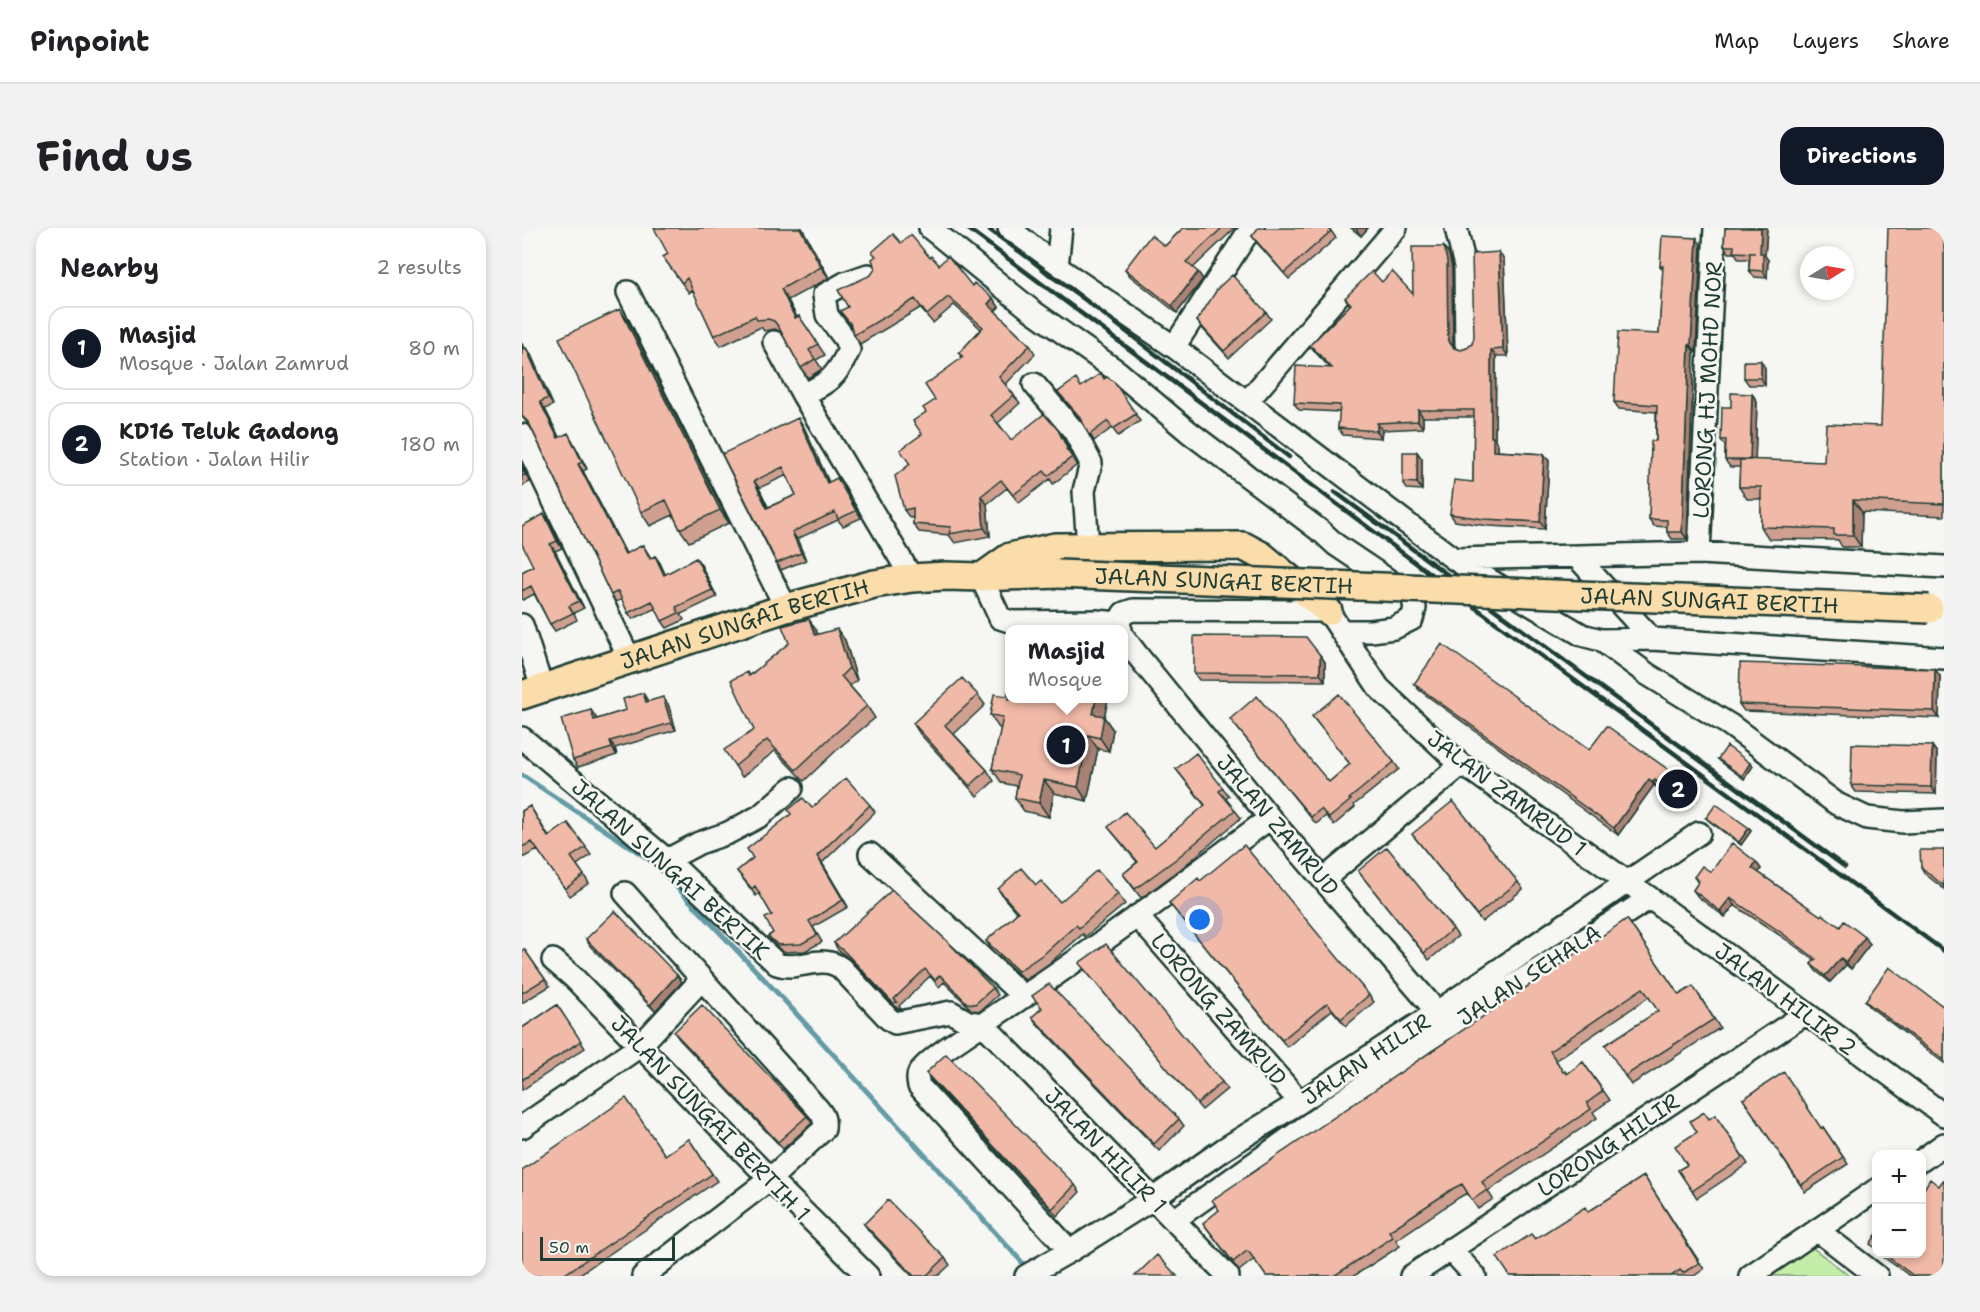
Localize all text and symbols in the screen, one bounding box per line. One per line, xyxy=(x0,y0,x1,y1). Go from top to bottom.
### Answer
text: Pinpoint xyxy=(30,22,149,60)
text: Map xyxy=(1714,27,1759,55)
text: Layers xyxy=(1792,27,1859,55)
text: Share xyxy=(1892,27,1950,55)
button: Directions xyxy=(1780,127,1944,185)
text: Find us xyxy=(36,128,193,184)
north arrow xyxy=(1800,246,1854,300)
text: Nearby xyxy=(60,250,159,285)
text: 2 results xyxy=(376,254,462,280)
street label: LORONG HJ MOHD NOR xyxy=(1686,261,1729,519)
text: Masjid xyxy=(119,321,197,350)
text: 1 xyxy=(77,335,86,361)
text: 80 m xyxy=(408,335,460,361)
text: Mosque · Jalan Zamrud xyxy=(119,350,349,376)
text: KD16 Teluk Gadong xyxy=(119,417,338,446)
text: 2 xyxy=(75,431,89,457)
text: 180 m xyxy=(400,431,460,457)
text: Station · Jalan Hilir xyxy=(119,446,310,472)
street label: JALAN SUNGAI BERTIH xyxy=(1094,561,1354,601)
street label: JALAN SUNGAI BERTIH xyxy=(617,572,872,677)
street label: JALAN SUNGAI BERTIH xyxy=(1580,581,1839,620)
popup xyxy=(1005,625,1128,703)
text: Masjid xyxy=(1028,637,1105,666)
text: Mosque xyxy=(1028,666,1103,692)
pin: 1 xyxy=(1046,722,1086,768)
street label: JALAN ZAMRUD 1 xyxy=(1421,724,1592,863)
street label: JALAN ZAMRUD xyxy=(1210,749,1345,902)
pin: 2 xyxy=(1658,766,1698,812)
street label: JALAN SUNGAI BERTIK xyxy=(565,773,776,966)
your location xyxy=(1185,905,1214,934)
street label: JALAN SEHALA xyxy=(1452,918,1607,1033)
street label: LORONG ZAMRUD xyxy=(1144,927,1293,1092)
street label: JALAN HILIR 2 xyxy=(1709,937,1863,1062)
street label: JALAN HILIR xyxy=(1296,1007,1436,1112)
street label: JALAN SUNGAI BERTIH 1 xyxy=(605,1009,817,1227)
street label: JALAN HILIR 1 xyxy=(1038,1081,1173,1219)
street label: LORONG HILIR xyxy=(1532,1087,1685,1204)
map controls xyxy=(1872,1150,1926,1258)
button: + xyxy=(1872,1150,1926,1204)
button: − xyxy=(1872,1204,1926,1258)
scale bar xyxy=(540,1234,675,1262)
text: 50 m xyxy=(549,1237,589,1258)

